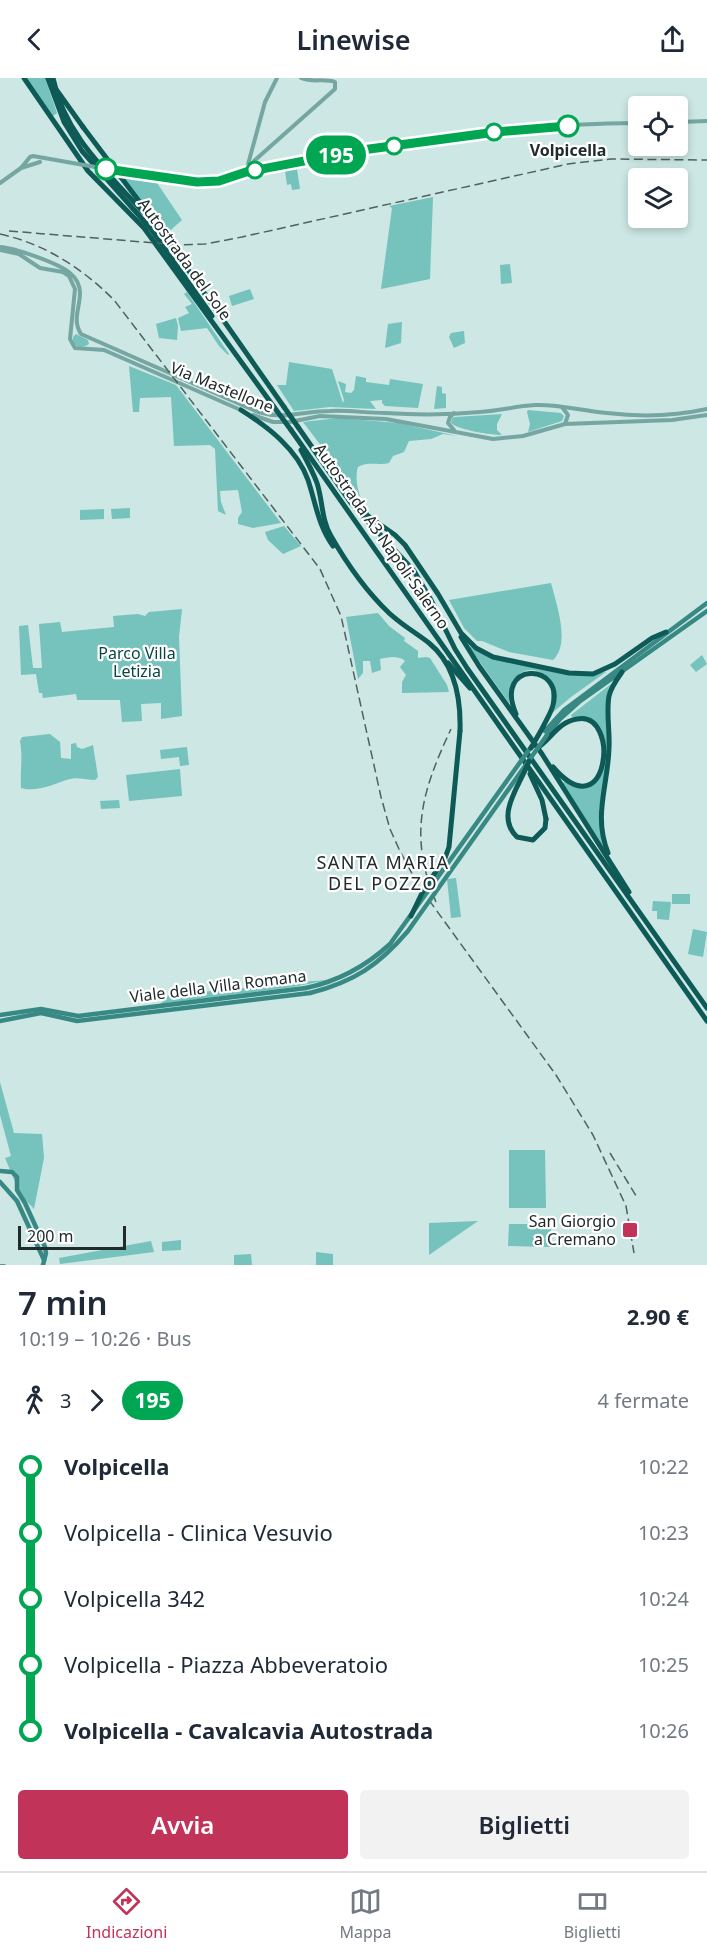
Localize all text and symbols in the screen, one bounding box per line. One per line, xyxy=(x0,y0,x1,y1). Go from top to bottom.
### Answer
text: Linewise xyxy=(296,21,411,58)
icon: back xyxy=(18,23,51,56)
icon: share xyxy=(656,23,689,56)
map controls xyxy=(628,96,688,228)
button: locate xyxy=(628,96,688,156)
marker: Volpicella xyxy=(557,115,579,137)
unlabelled marker xyxy=(485,123,503,141)
line badge: 195 xyxy=(302,136,370,175)
unlabelled marker xyxy=(385,137,403,155)
place label: Volpicella xyxy=(530,139,606,161)
text: 195 xyxy=(318,141,354,169)
unlabelled marker xyxy=(95,158,117,180)
unlabelled marker xyxy=(246,161,264,179)
button: layers xyxy=(628,168,688,228)
street label: Autostrada del Sole xyxy=(133,193,237,325)
street label: Via Mastellone xyxy=(167,356,277,418)
street label: Autostrada A3 Napoli-Salerno xyxy=(309,439,455,633)
park label: Parco Villa Letizia xyxy=(98,642,176,682)
district label: SANTA MARIA DEL POZZO xyxy=(316,850,450,895)
street label: Viale della Villa Romana xyxy=(128,964,308,1008)
place label: San Giorgio a Cremano xyxy=(529,1210,616,1250)
marker: San Giorgio a Cremano xyxy=(621,1221,639,1239)
scale bar xyxy=(18,1223,126,1250)
text: 200 m xyxy=(27,1225,74,1247)
text: 7 min xyxy=(18,1280,108,1325)
text: 2.90 € xyxy=(627,1301,689,1331)
text: 10:19 – 10:26 · Bus xyxy=(18,1325,191,1352)
icon: walk xyxy=(18,1384,51,1417)
icon: forward xyxy=(80,1384,113,1417)
text: 195 xyxy=(134,1386,171,1414)
text: 3 xyxy=(60,1387,71,1414)
text: 4 fermate xyxy=(598,1387,689,1414)
text: Volpicella xyxy=(64,1451,169,1481)
text: 10:22 xyxy=(638,1453,689,1480)
text: Volpicella - Clinica Vesuvio xyxy=(64,1517,333,1547)
text: 10:23 xyxy=(638,1519,689,1546)
text: Volpicella 342 xyxy=(64,1583,205,1613)
text: 10:24 xyxy=(638,1585,689,1612)
text: Volpicella - Piazza Abbeveratoio xyxy=(64,1649,388,1679)
text: 10:25 xyxy=(638,1651,689,1678)
text: Volpicella - Cavalcavia Autostrada xyxy=(64,1715,433,1745)
text: 10:26 xyxy=(638,1717,689,1744)
button: Avvia xyxy=(18,1790,348,1859)
button: Biglietti xyxy=(360,1790,689,1859)
tab: Indicazioni xyxy=(86,1885,167,1943)
tab: Mappa xyxy=(339,1885,392,1943)
tab: Biglietti xyxy=(564,1885,621,1943)

